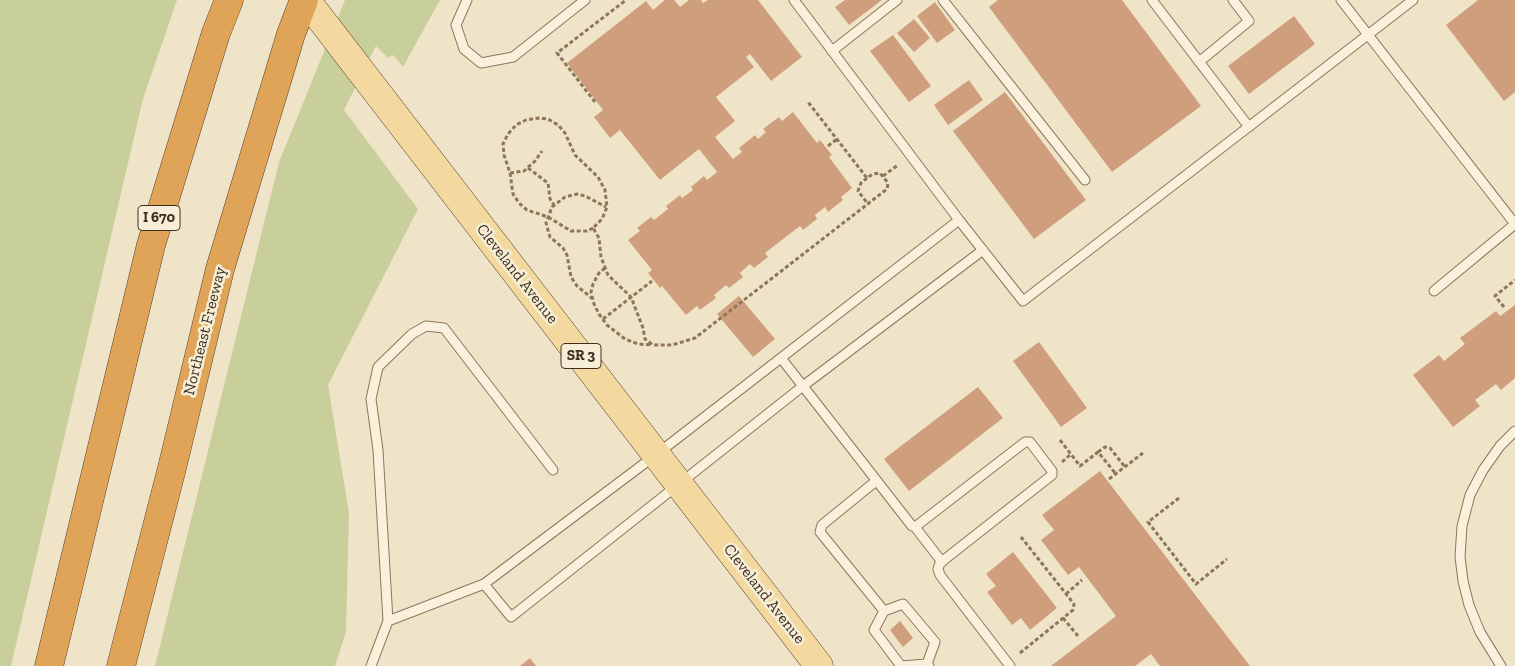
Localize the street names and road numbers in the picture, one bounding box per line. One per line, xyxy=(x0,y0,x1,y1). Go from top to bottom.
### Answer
road number: I 670 xyxy=(138,206,180,230)
street label: Cleveland Avenue xyxy=(472,220,562,328)
street label: Northeast Freeway xyxy=(180,265,230,397)
road number: SR 3 xyxy=(561,344,601,368)
street label: Cleveland Avenue xyxy=(719,540,809,648)

